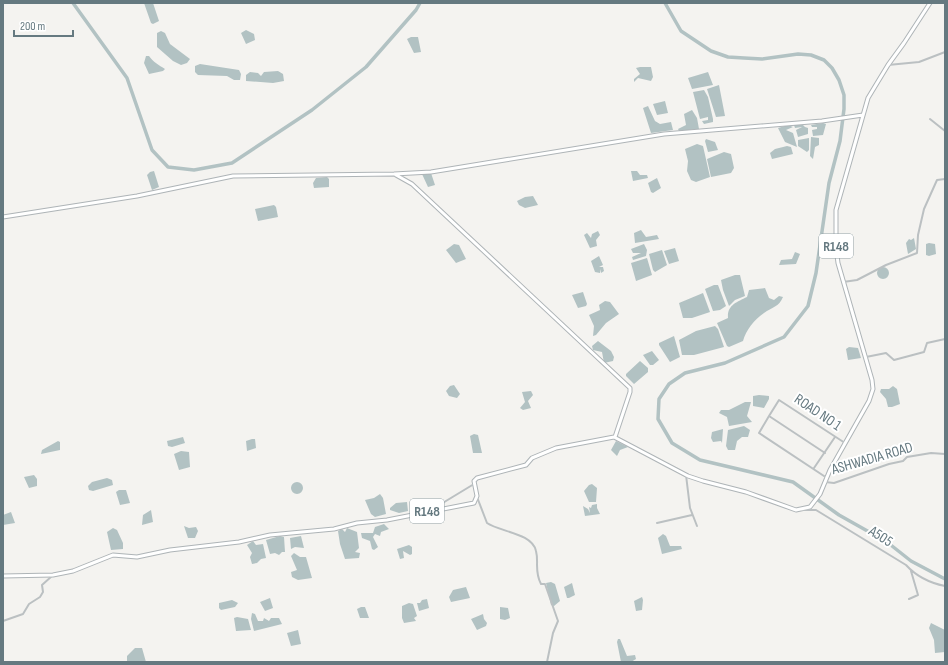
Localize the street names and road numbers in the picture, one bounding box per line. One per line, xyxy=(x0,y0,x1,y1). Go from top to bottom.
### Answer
road number: R148 xyxy=(819,234,853,258)
street label: ROAD NO 1 xyxy=(790,390,846,436)
street label: ASHWADIA ROAD xyxy=(828,438,915,479)
road number: R148 xyxy=(410,499,444,523)
street label: A505 xyxy=(864,521,896,551)

